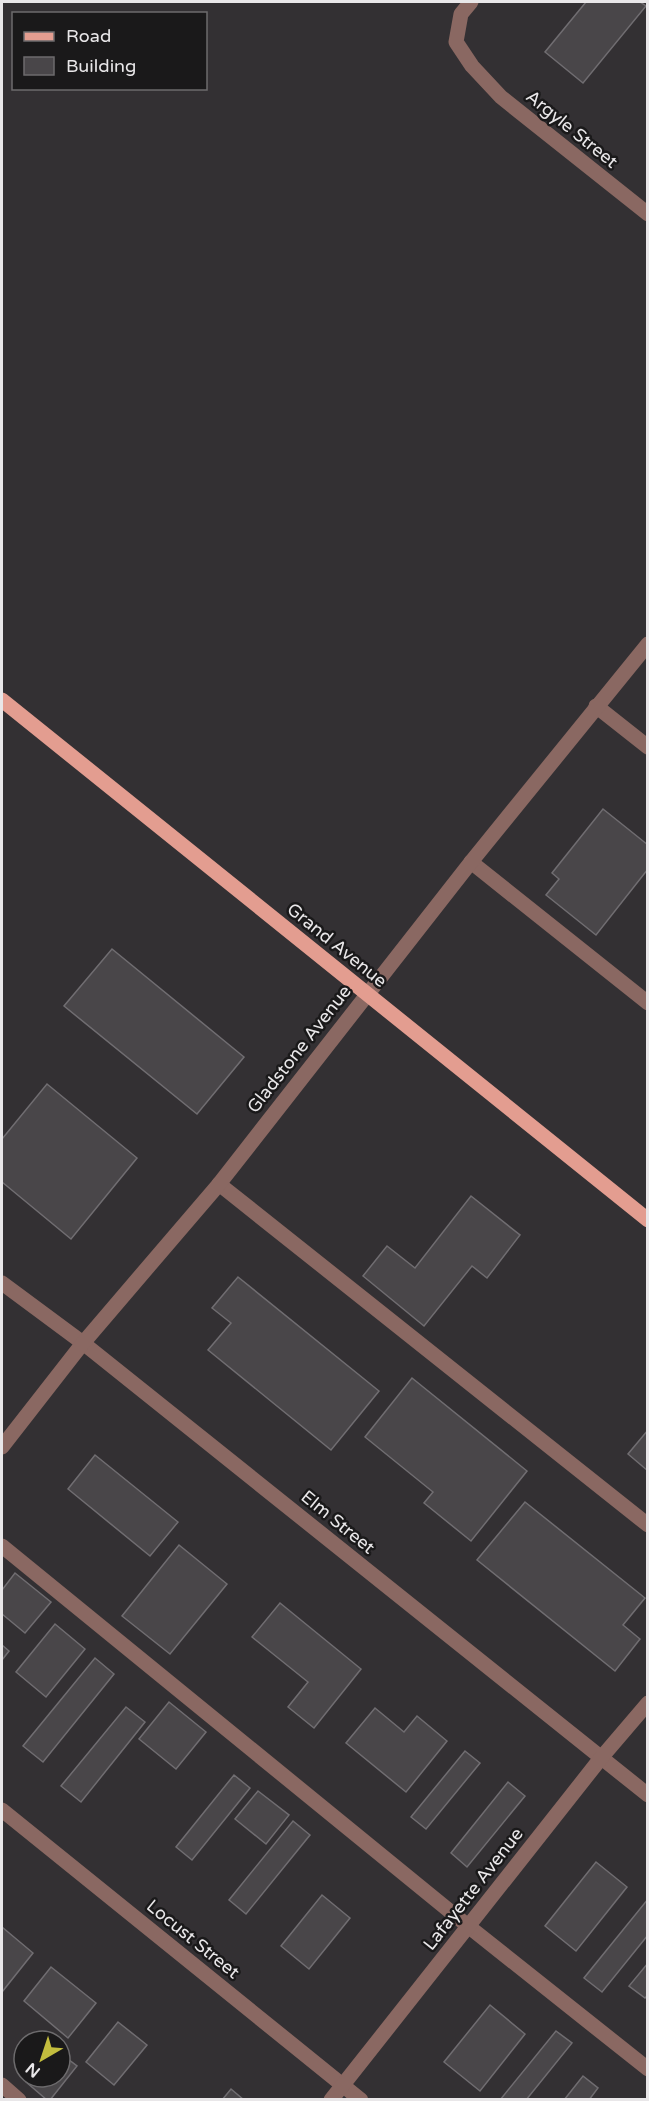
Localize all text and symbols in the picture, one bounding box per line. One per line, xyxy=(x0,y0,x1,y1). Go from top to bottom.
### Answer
legend xyxy=(12,12,207,90)
text: Road xyxy=(66,25,111,47)
text: Building xyxy=(66,55,136,77)
street label: Argyle Street xyxy=(522,85,622,173)
street label: Grand Avenue xyxy=(283,898,391,992)
street label: Gladstone Avenue xyxy=(242,981,356,1117)
street label: Elm Street xyxy=(297,1486,379,1559)
street label: Lafayette Avenue xyxy=(418,1823,528,1955)
street label: Locust Street xyxy=(142,1895,244,1983)
north arrow xyxy=(12,2029,72,2089)
text: N xyxy=(22,2058,44,2082)

